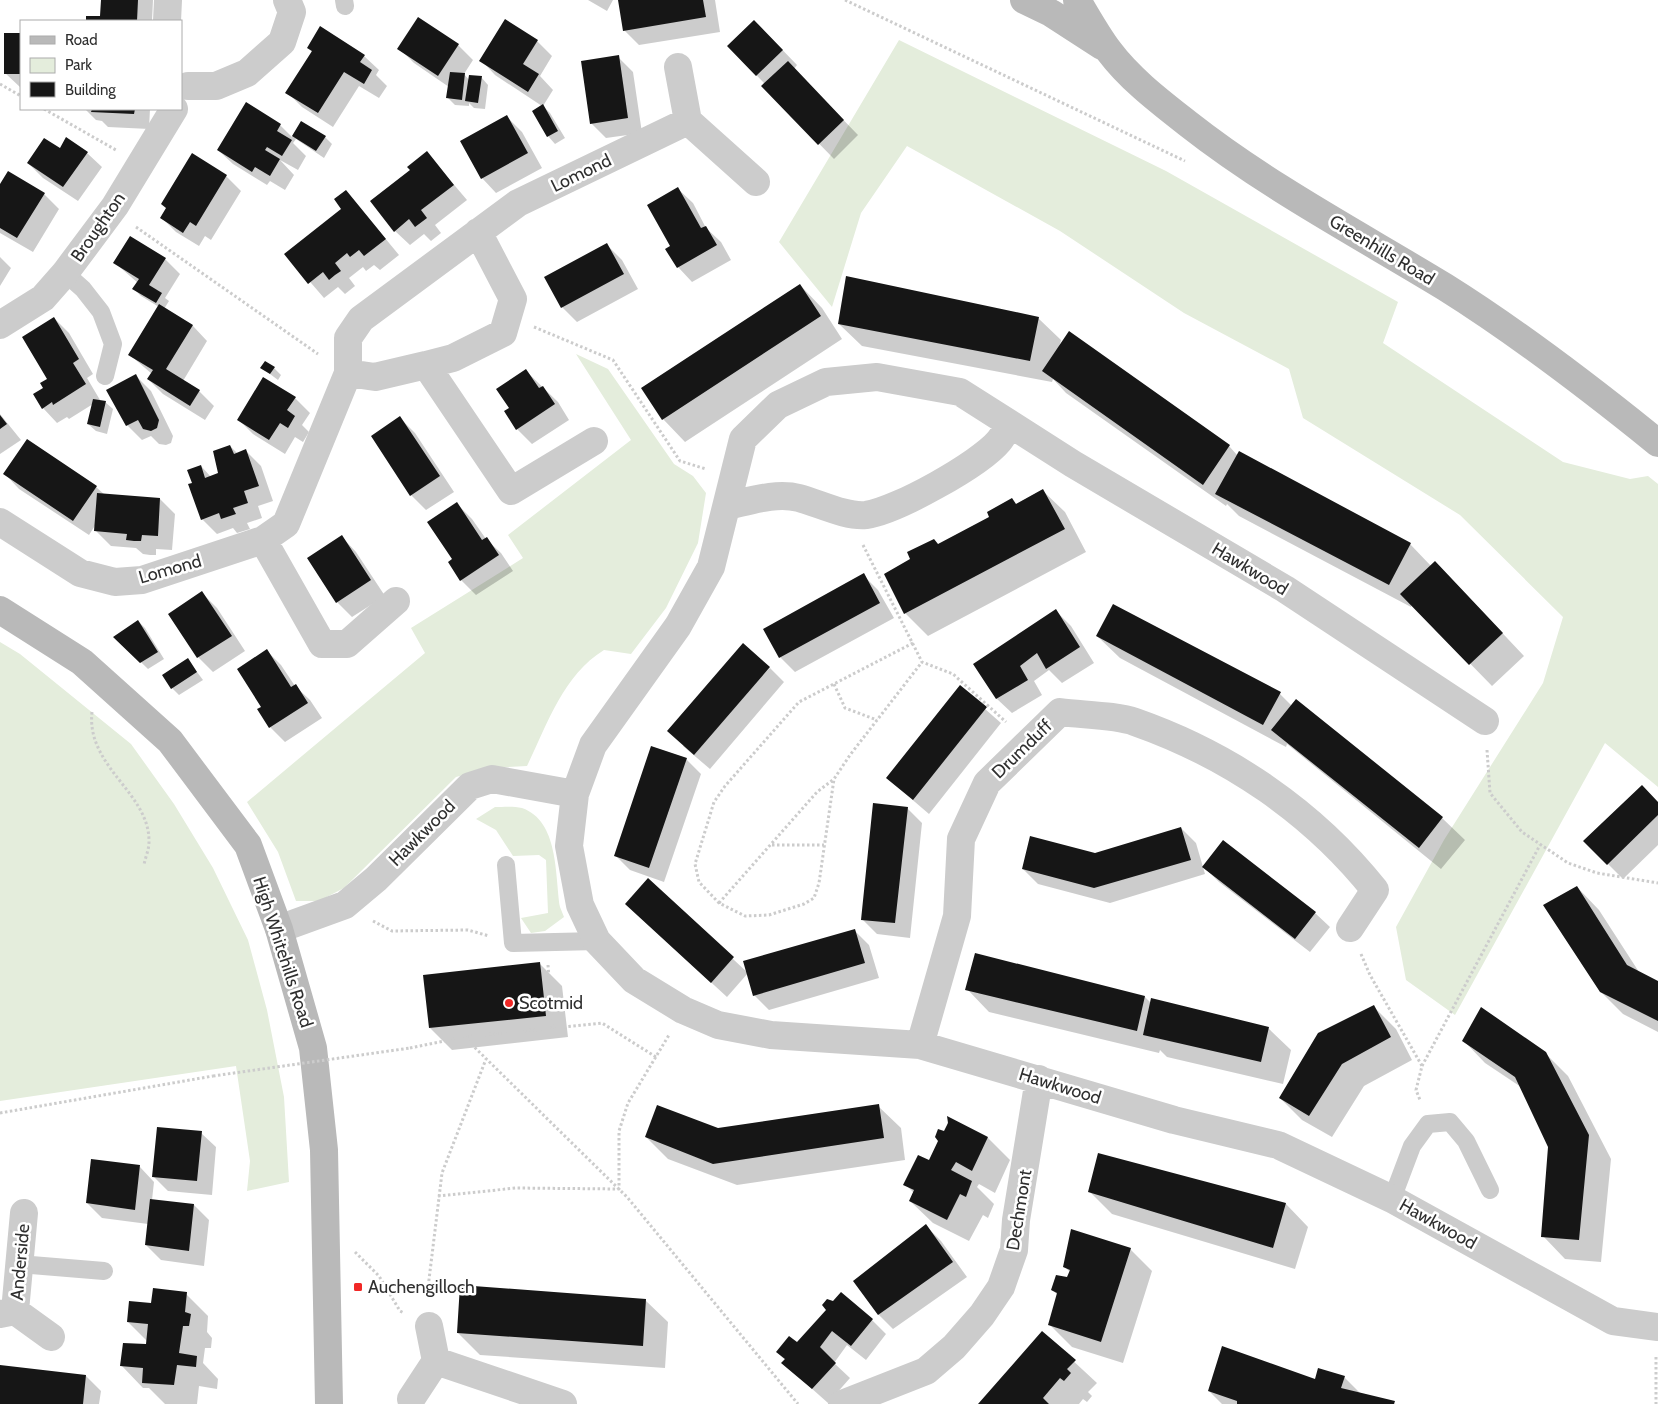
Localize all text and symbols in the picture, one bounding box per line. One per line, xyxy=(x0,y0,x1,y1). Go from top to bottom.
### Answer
legend xyxy=(20,20,182,110)
text: Road xyxy=(65,31,98,49)
text: Park xyxy=(65,56,92,74)
text: Building xyxy=(65,81,116,99)
street label: Lomond xyxy=(547,149,615,197)
street label: Broughton xyxy=(66,188,130,266)
street label: Greenhills Road xyxy=(1326,210,1438,290)
street label: Hawkwood xyxy=(1208,538,1292,600)
street label: Lomond xyxy=(136,550,204,588)
street label: Drumduff xyxy=(987,715,1057,783)
street label: Hawkwood xyxy=(384,795,460,871)
street label: High Whitehills Road xyxy=(248,874,318,1030)
place label: Scotmid xyxy=(519,992,583,1014)
marker: Scotmid xyxy=(503,997,515,1009)
street label: Hawkwood xyxy=(1016,1063,1104,1109)
street label: Dechmont xyxy=(1002,1168,1036,1252)
street label: Hawkwood xyxy=(1396,1194,1480,1254)
street label: Anderside xyxy=(6,1223,34,1301)
place label: Auchengilloch xyxy=(368,1276,475,1298)
marker: Auchengilloch xyxy=(352,1281,364,1293)

